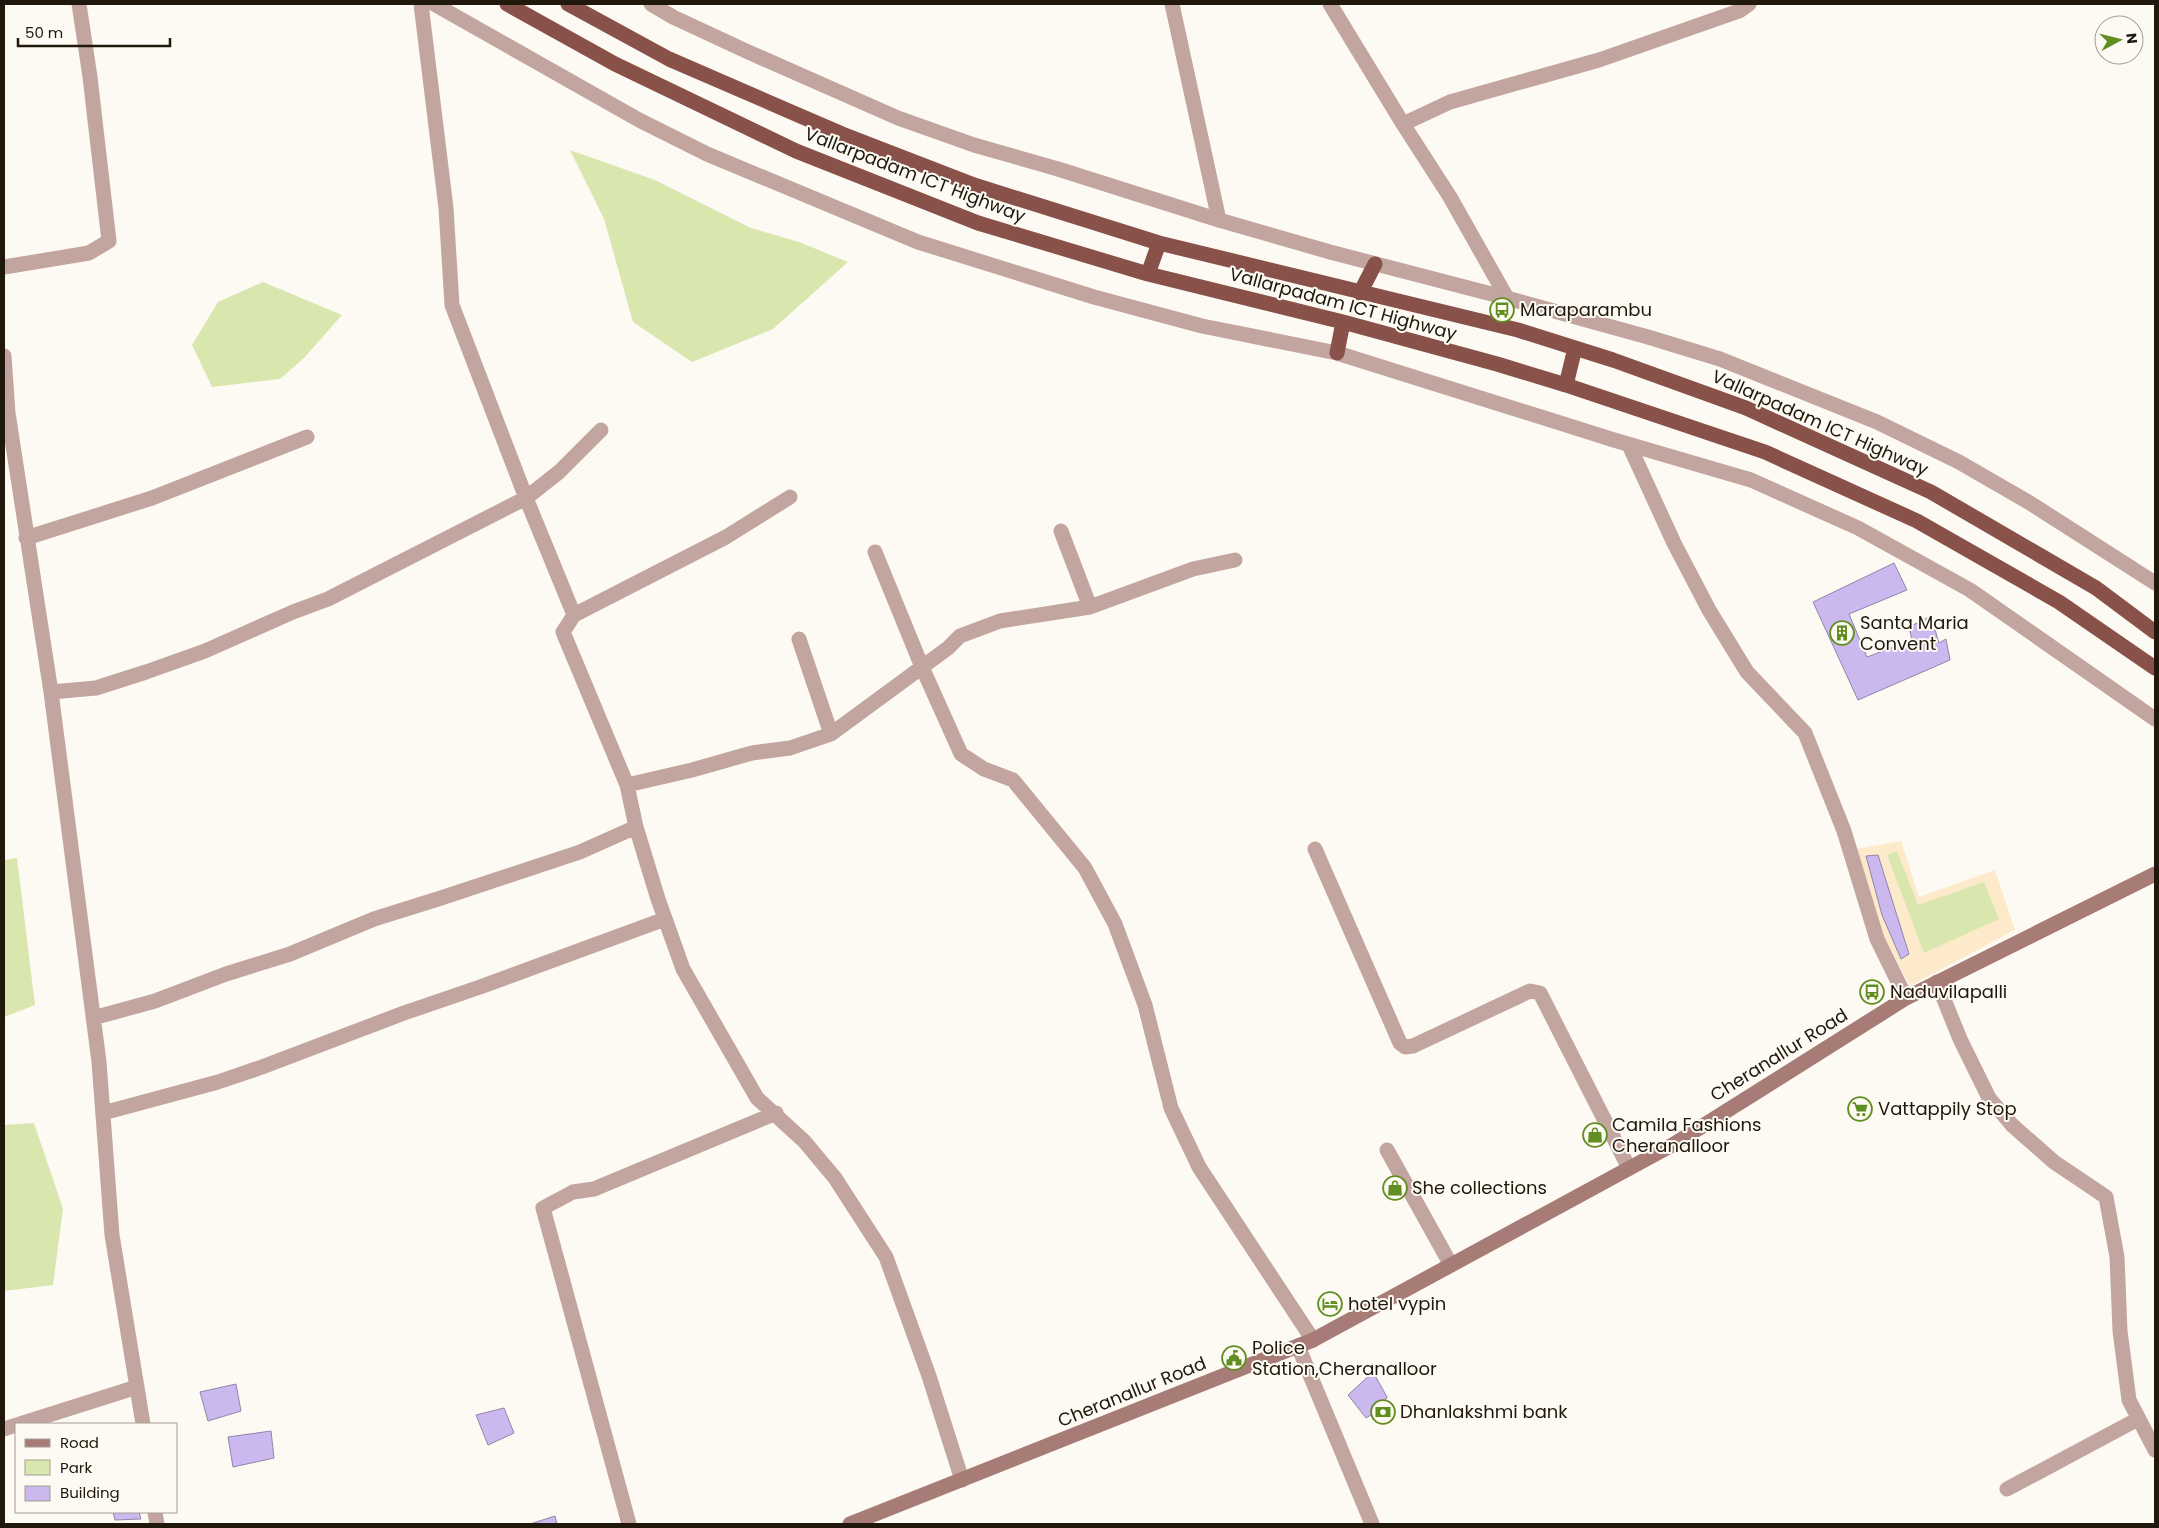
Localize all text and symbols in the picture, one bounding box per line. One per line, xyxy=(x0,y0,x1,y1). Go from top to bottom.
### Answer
scale bar xyxy=(18,15,170,47)
north arrow xyxy=(2094,15,2144,65)
text: 50 m xyxy=(25,22,63,43)
text: N xyxy=(2121,32,2142,45)
street label: Vallarpadam ICT Highway xyxy=(801,121,1029,228)
street label: Vallarpadam ICT Highway xyxy=(1227,261,1460,346)
bus stop icon: Maraparambu xyxy=(1489,297,1515,323)
place label: Maraparambu xyxy=(1520,297,1652,322)
street label: Vallarpadam ICT Highway xyxy=(1708,363,1932,482)
place label: Santa Maria Convent xyxy=(1860,610,1969,656)
building icon: Santa Maria Convent xyxy=(1829,620,1855,646)
bus stop icon: Naduvilapalli xyxy=(1859,979,1885,1005)
place label: Naduvilapalli xyxy=(1890,979,2007,1004)
street label: Cheranallur Road xyxy=(1705,1002,1852,1107)
supermarket icon: Vattappily Stop xyxy=(1847,1096,1873,1122)
place label: Vattappily Stop xyxy=(1878,1096,2017,1121)
place label: Camila Fashions Cheranalloor xyxy=(1612,1112,1761,1158)
shop icon: Camila Fashions Cheranalloor xyxy=(1582,1122,1608,1148)
shop icon: She collections xyxy=(1382,1175,1408,1201)
place label: She collections xyxy=(1412,1175,1547,1200)
hotel icon: hotel vypin xyxy=(1317,1291,1343,1317)
place label: hotel vypin xyxy=(1348,1291,1446,1316)
place label: Police Station,Cheranalloor xyxy=(1252,1335,1437,1381)
public building icon: Police Station,Cheranalloor xyxy=(1221,1345,1247,1371)
street label: Cheranallur Road xyxy=(1054,1350,1210,1433)
bank icon: Dhanlakshmi bank xyxy=(1370,1399,1396,1425)
place label: Dhanlakshmi bank xyxy=(1400,1399,1568,1424)
legend xyxy=(15,1423,178,1513)
text: Road xyxy=(60,1432,99,1453)
text: Park xyxy=(60,1457,92,1478)
text: Building xyxy=(60,1482,120,1503)

